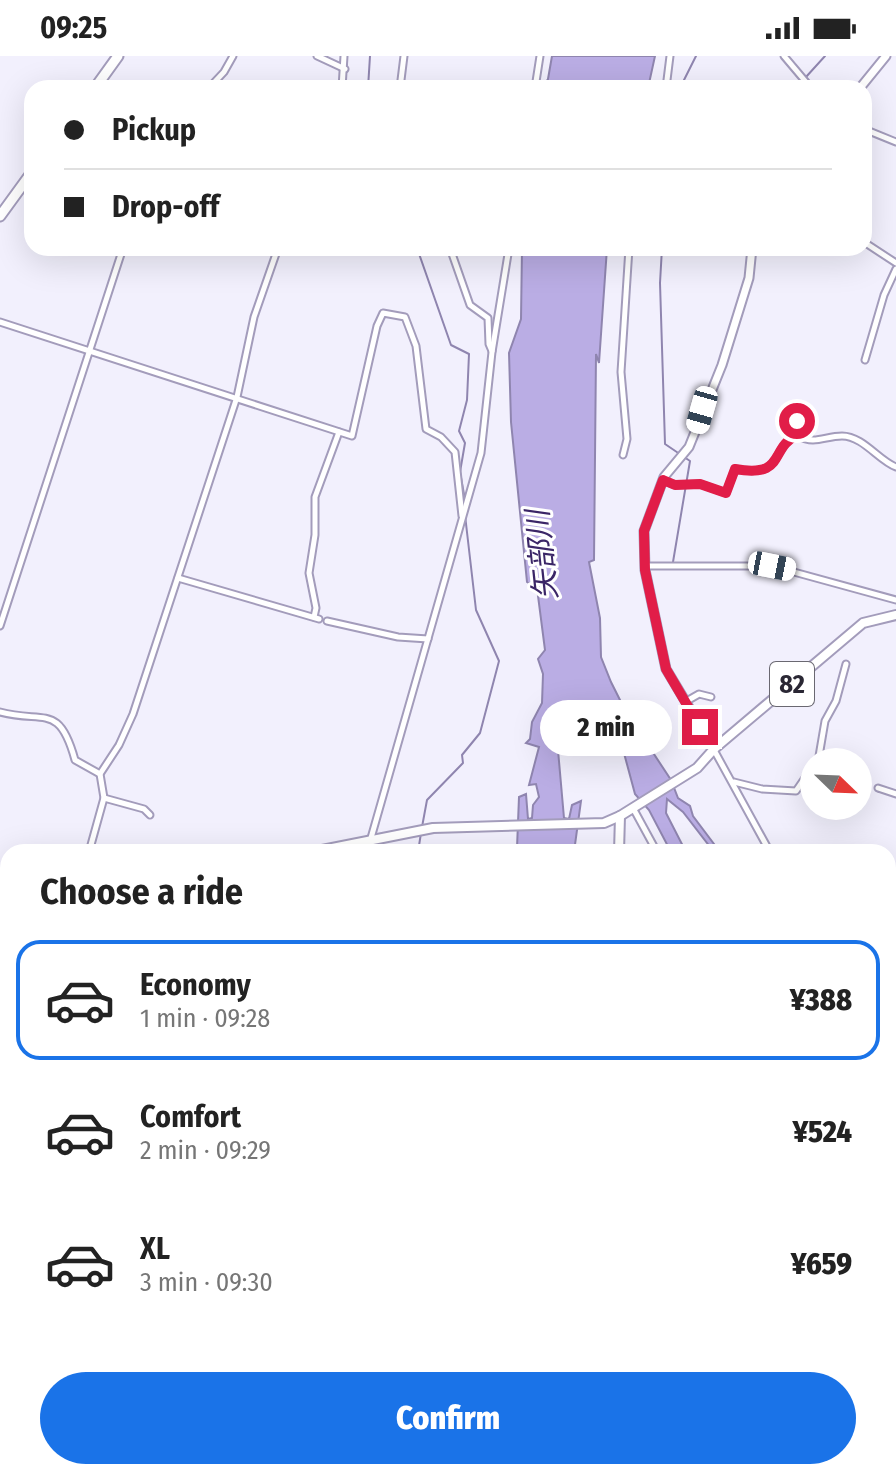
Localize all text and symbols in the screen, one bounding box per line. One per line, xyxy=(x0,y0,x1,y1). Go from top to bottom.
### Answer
text: 09:25 xyxy=(40,10,107,46)
text: Pickup xyxy=(112,112,196,148)
text: Drop-off xyxy=(112,189,219,225)
car xyxy=(684,384,720,436)
route start xyxy=(779,403,815,439)
water label: 矢部川 xyxy=(519,505,565,602)
car xyxy=(746,550,798,582)
road number: 82 xyxy=(770,662,814,706)
callout: 2 min xyxy=(540,699,672,755)
route end xyxy=(682,709,718,745)
text: 2 min xyxy=(577,712,635,743)
north arrow xyxy=(800,748,872,820)
map controls xyxy=(800,748,872,820)
text: Choose a ride xyxy=(40,870,243,914)
icon: car xyxy=(44,964,116,1036)
text: Economy xyxy=(140,967,251,1003)
text: ¥388 xyxy=(790,982,852,1018)
text: 1 min · 09:28 xyxy=(140,1003,270,1034)
icon: car xyxy=(44,1096,116,1168)
text: Comfort xyxy=(140,1099,241,1135)
text: ¥524 xyxy=(793,1114,852,1150)
text: 2 min · 09:29 xyxy=(140,1135,271,1166)
icon: car xyxy=(44,1228,116,1300)
text: XL xyxy=(140,1231,170,1267)
text: ¥659 xyxy=(791,1246,852,1282)
text: 3 min · 09:30 xyxy=(140,1267,273,1298)
button: Confirm xyxy=(40,1372,856,1464)

